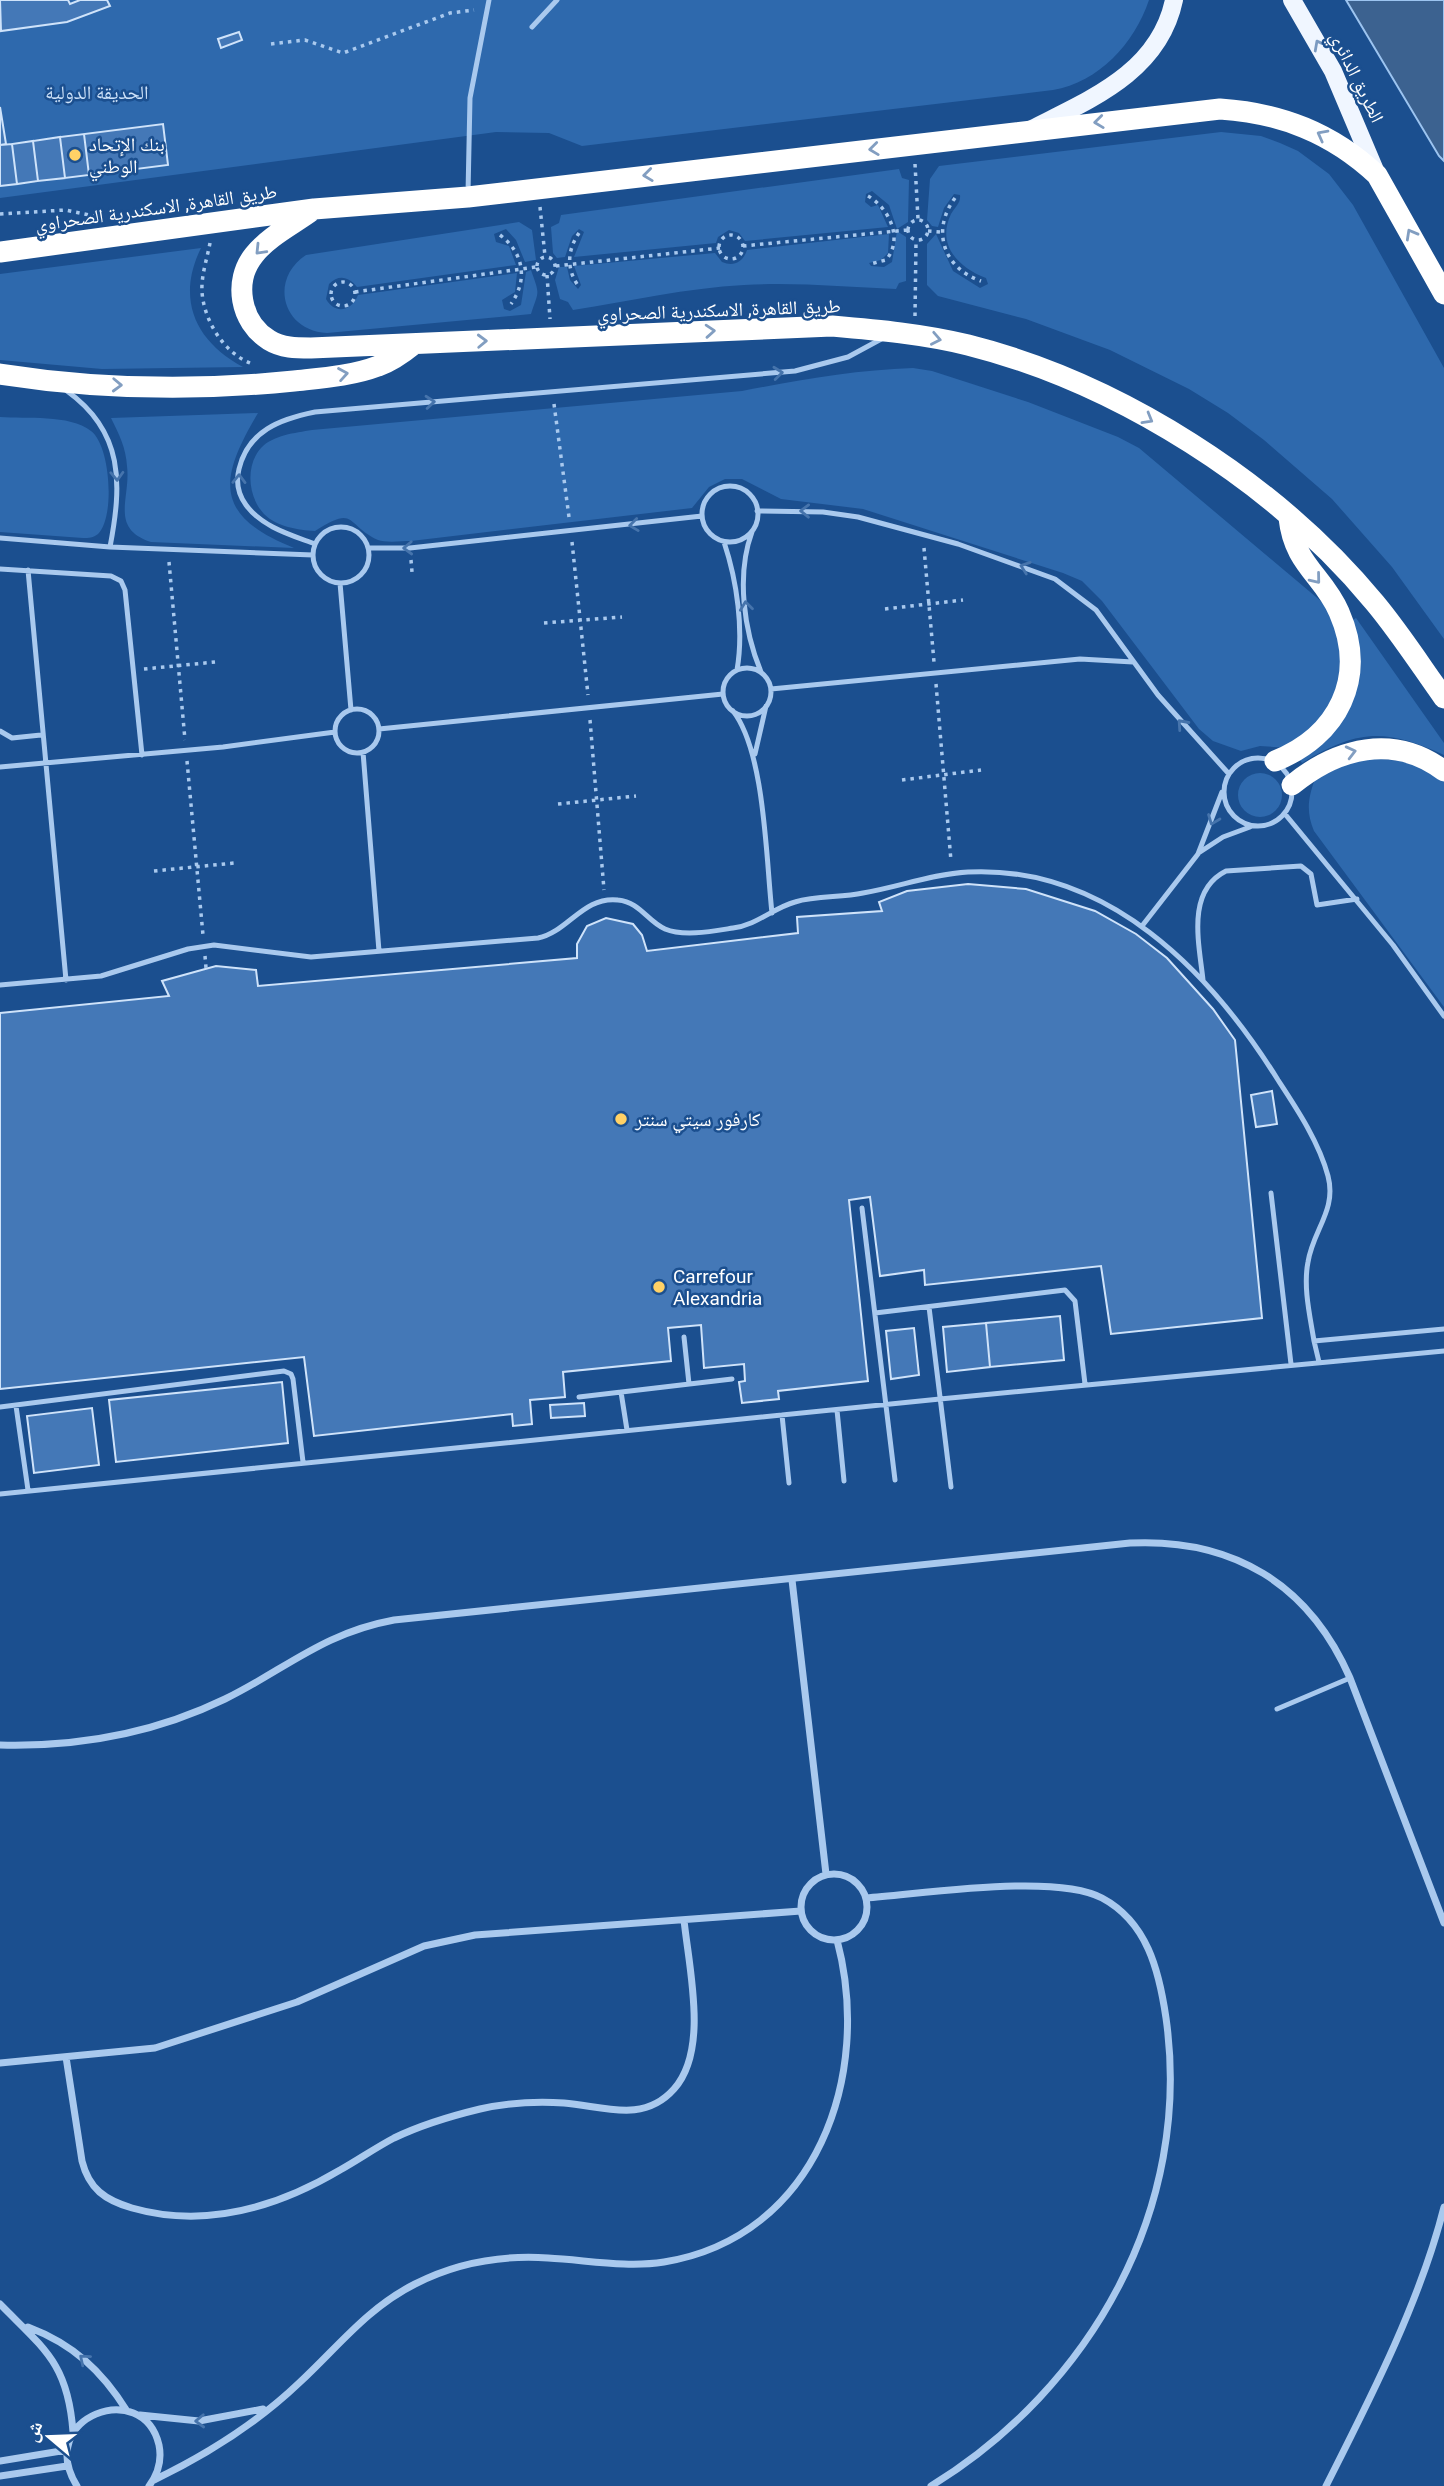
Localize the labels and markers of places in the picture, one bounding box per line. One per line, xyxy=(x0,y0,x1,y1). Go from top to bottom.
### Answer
place label: بنك الإتحاد الوطني xyxy=(89,133,165,181)
marker: بنك الإتحاد الوطني xyxy=(67,147,83,163)
place label: كارفور سيتي سنتر xyxy=(634,1108,761,1134)
marker: كارفور سيتي سنتر xyxy=(613,1111,629,1127)
place label: Carrefour Alexandria xyxy=(673,1265,762,1310)
marker: Carrefour Alexandria xyxy=(651,1279,667,1295)

